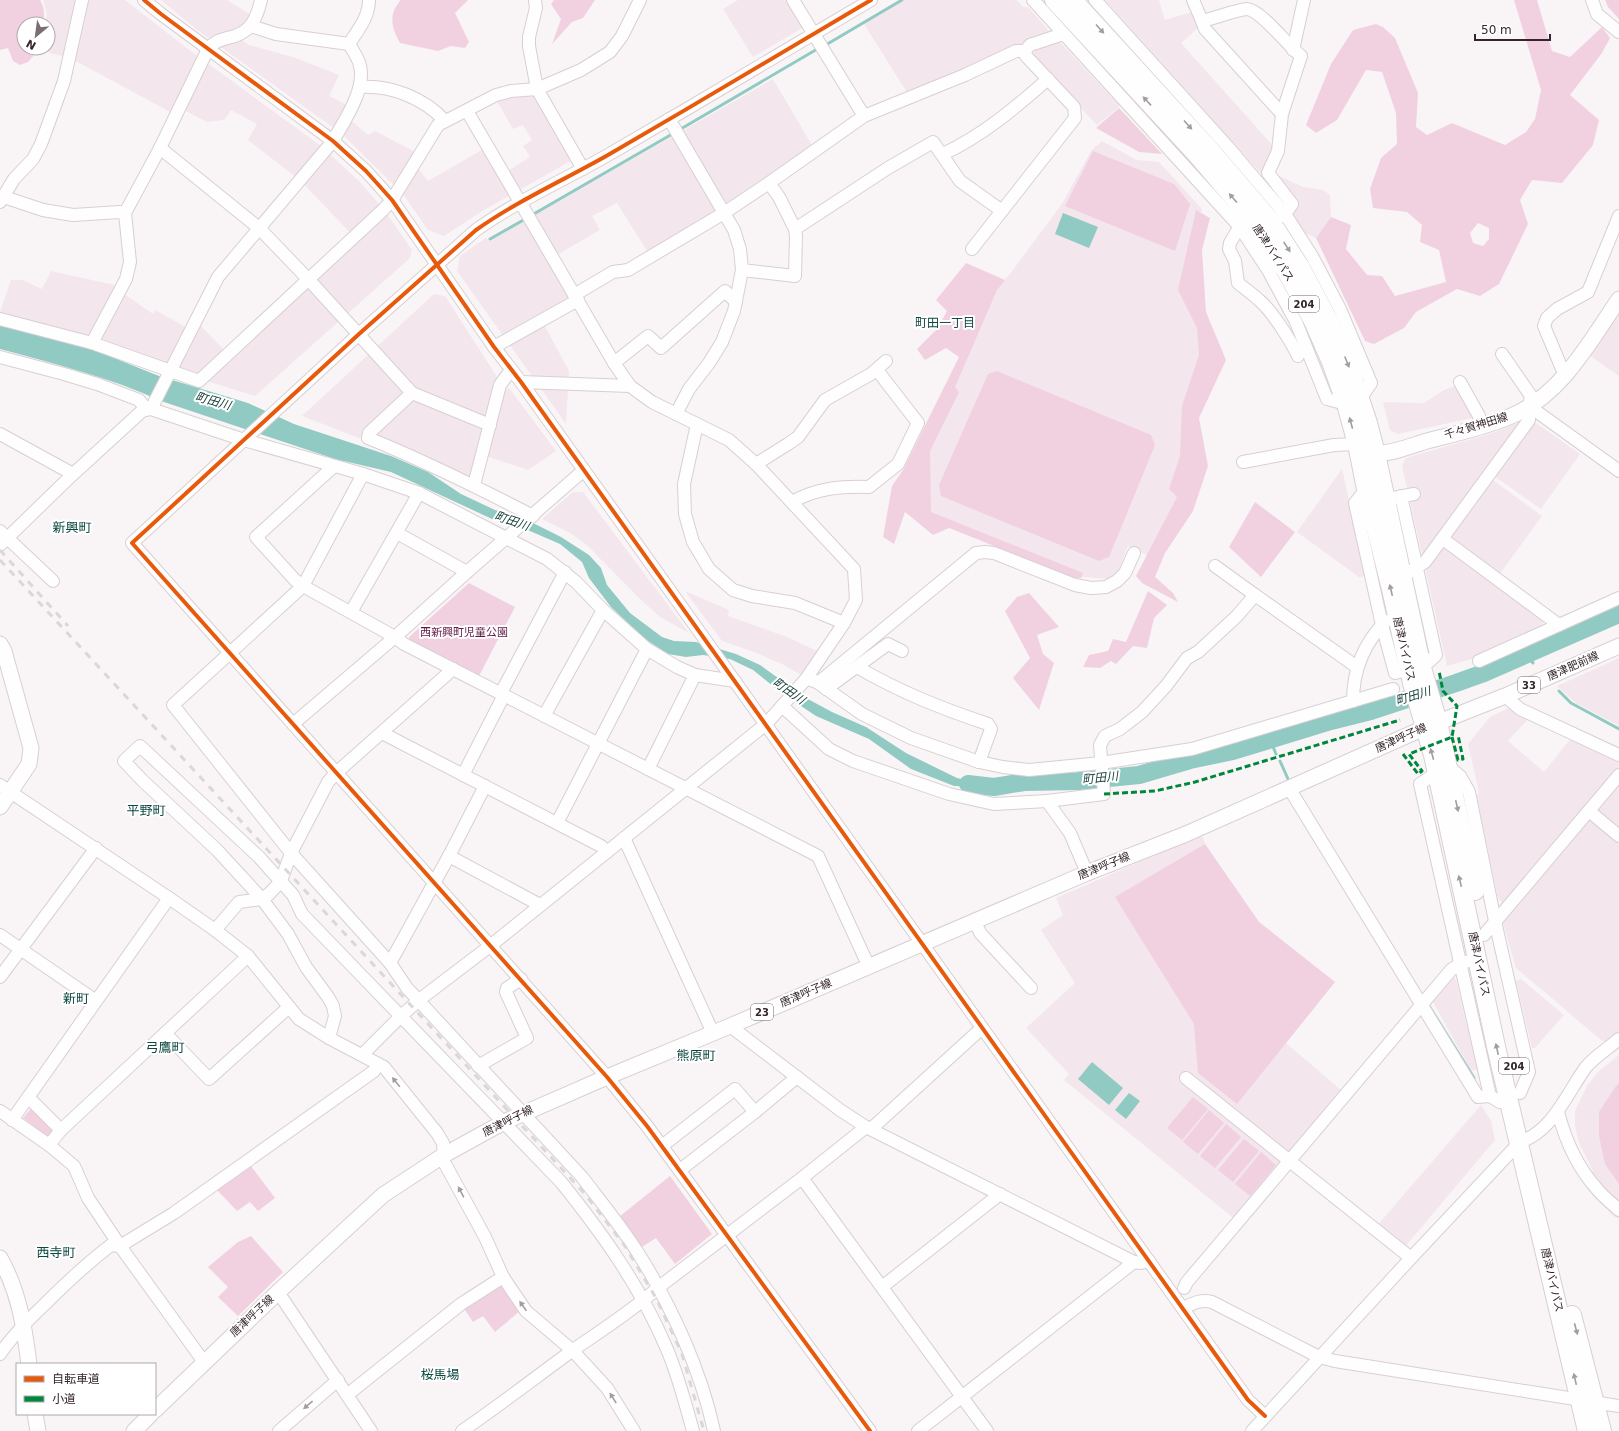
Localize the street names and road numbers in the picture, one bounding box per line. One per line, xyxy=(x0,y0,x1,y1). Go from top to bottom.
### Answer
street label: 唐津バイパス xyxy=(1250,222,1296,284)
road number: 204 xyxy=(1289,296,1319,312)
street label: 千々賀神田線 xyxy=(1443,410,1509,442)
street label: 唐津バイパス xyxy=(1390,615,1418,683)
street label: 唐津肥前線 xyxy=(1545,649,1601,683)
road number: 33 xyxy=(1518,677,1540,693)
street label: 唐津呼子線 xyxy=(1373,721,1429,755)
street label: 唐津呼子線 xyxy=(1076,850,1132,882)
street label: 唐津バイパス xyxy=(1466,930,1492,998)
street label: 唐津呼子線 xyxy=(778,976,834,1010)
road number: 23 xyxy=(751,1004,773,1020)
road number: 204 xyxy=(1499,1058,1529,1074)
street label: 唐津呼子線 xyxy=(481,1103,535,1139)
street label: 唐津バイパス xyxy=(1538,1246,1566,1314)
street label: 唐津呼子線 xyxy=(227,1292,277,1340)

